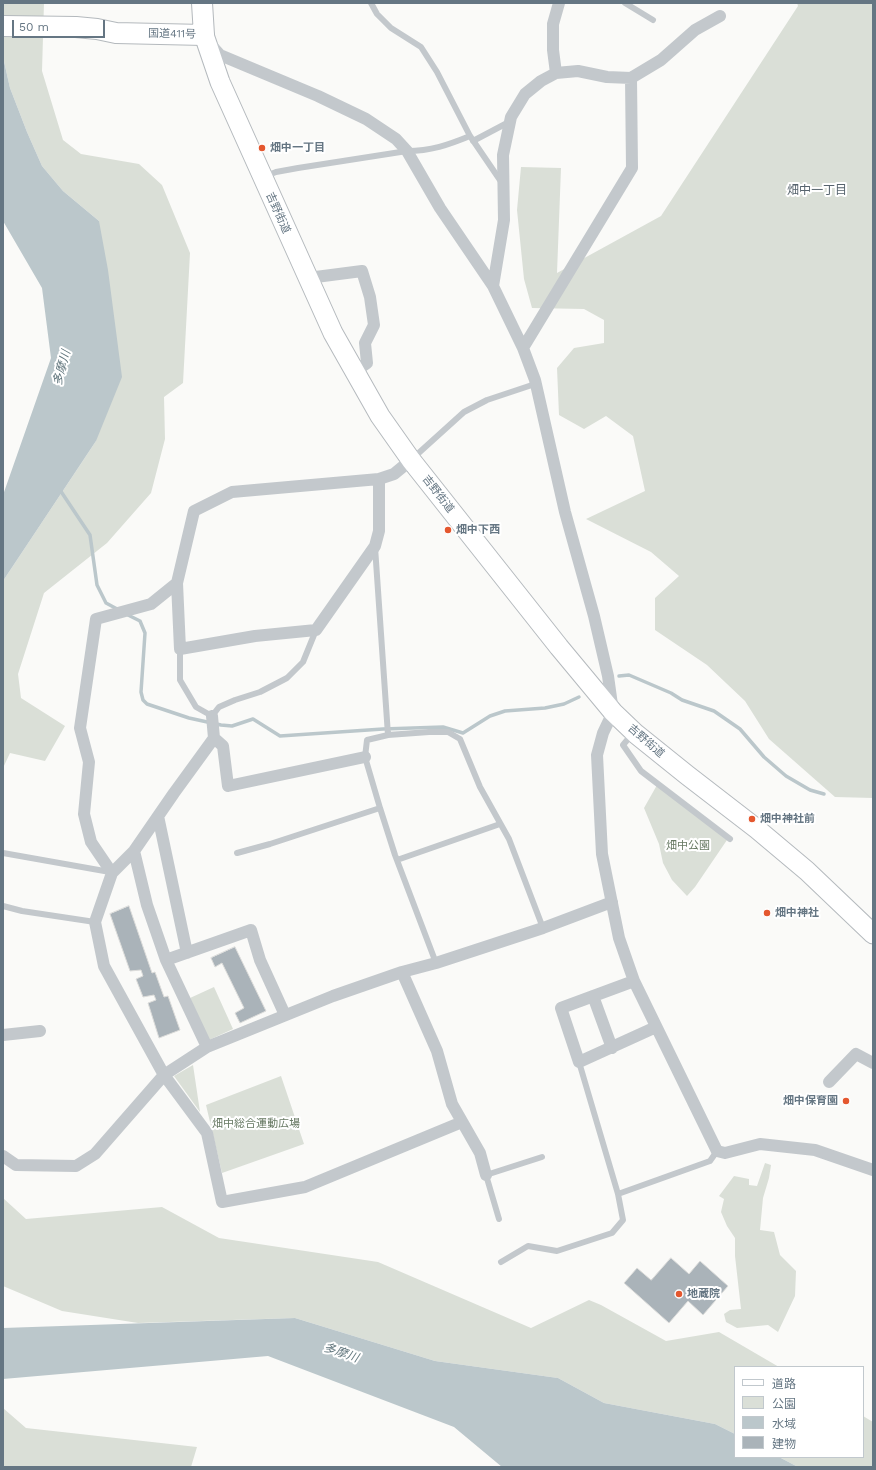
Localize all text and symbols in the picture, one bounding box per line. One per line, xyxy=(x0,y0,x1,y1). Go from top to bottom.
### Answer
scale bar xyxy=(14,12,107,38)
text: 50 m xyxy=(19,20,49,34)
street label: 国道411号 xyxy=(148,27,196,41)
place label: 畑中一丁目 xyxy=(270,141,325,155)
marker: 畑中一丁目 xyxy=(257,143,267,153)
district label: 畑中一丁目 xyxy=(787,183,847,197)
street label: 吉野街道 xyxy=(263,190,293,236)
water label: 多摩川 xyxy=(50,349,74,387)
street label: 吉野街道 xyxy=(419,473,457,515)
place label: 畑中下西 xyxy=(456,523,500,537)
marker: 畑中下西 xyxy=(443,525,453,535)
street label: 吉野街道 xyxy=(625,722,667,760)
place label: 畑中神社前 xyxy=(760,812,815,826)
marker: 畑中神社前 xyxy=(747,814,757,824)
park label: 畑中公園 xyxy=(666,839,710,853)
place label: 畑中神社 xyxy=(775,906,819,920)
marker: 畑中神社 xyxy=(762,908,772,918)
place label: 畑中保育園 xyxy=(783,1094,838,1108)
marker: 畑中保育園 xyxy=(841,1096,851,1106)
park label: 畑中総合運動広場 xyxy=(212,1117,300,1131)
place label: 地蔵院 xyxy=(687,1287,720,1301)
marker: 地蔵院 xyxy=(674,1289,684,1299)
water label: 多摩川 xyxy=(322,1340,360,1366)
legend xyxy=(734,1366,864,1458)
text: 道路 xyxy=(772,1377,796,1391)
text: 公園 xyxy=(772,1397,796,1411)
text: 水域 xyxy=(772,1417,796,1431)
text: 建物 xyxy=(772,1437,796,1451)

